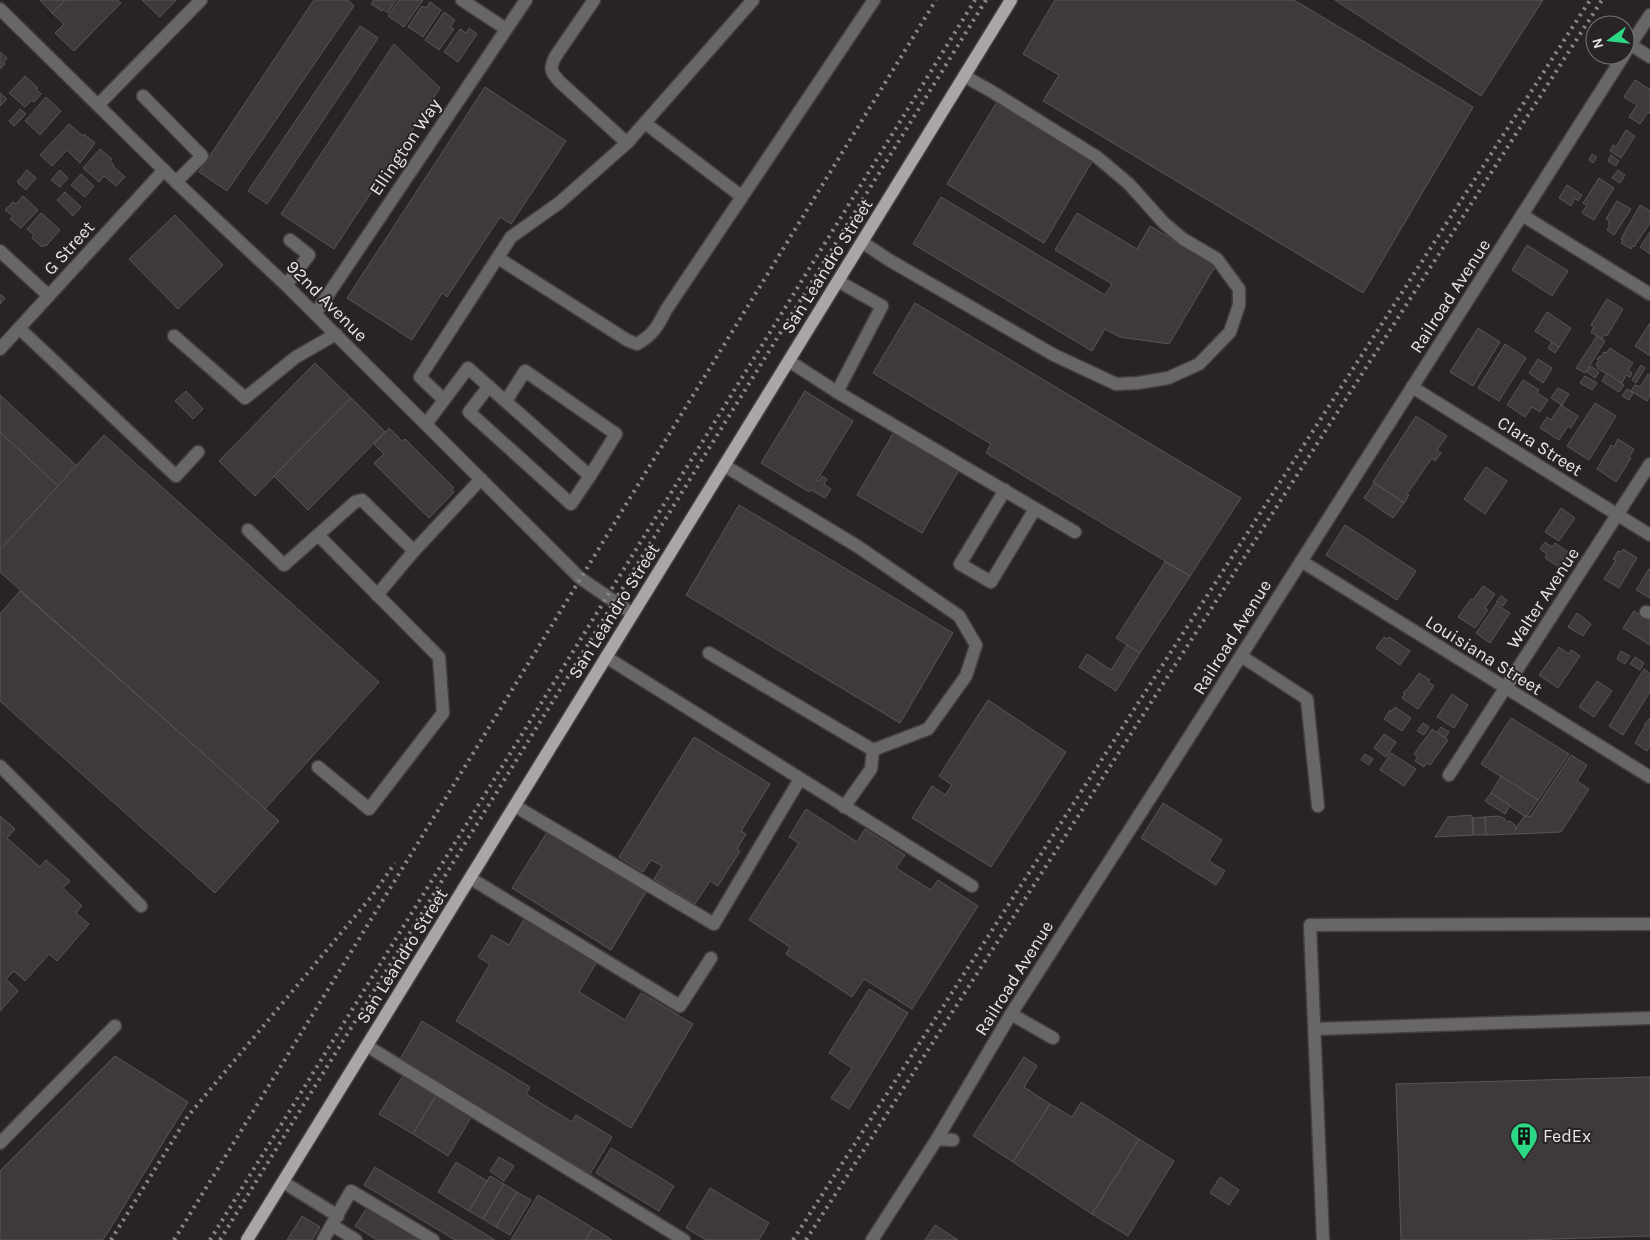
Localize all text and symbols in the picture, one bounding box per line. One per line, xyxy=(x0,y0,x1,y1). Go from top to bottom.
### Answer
north arrow xyxy=(1585,15,1635,65)
text: N xyxy=(1588,36,1607,50)
street label: Ellington Way xyxy=(365,94,446,200)
street label: San Leandro Street xyxy=(777,194,878,338)
street label: G Street xyxy=(39,216,99,280)
street label: Railroad Avenue xyxy=(1405,235,1495,357)
street label: 92nd Avenue xyxy=(282,256,372,346)
street label: Clara Street xyxy=(1493,411,1587,481)
street label: San Leandro Street xyxy=(564,539,665,683)
street label: Walter Avenue xyxy=(1502,543,1584,653)
street label: Railroad Avenue xyxy=(1188,575,1276,699)
street label: Louisiana Street xyxy=(1421,610,1547,700)
street label: San Leandro Street xyxy=(352,884,453,1028)
street label: Railroad Avenue xyxy=(970,916,1058,1040)
building icon: FedEx xyxy=(1509,1121,1539,1160)
place label: FedEx xyxy=(1543,1125,1591,1147)

